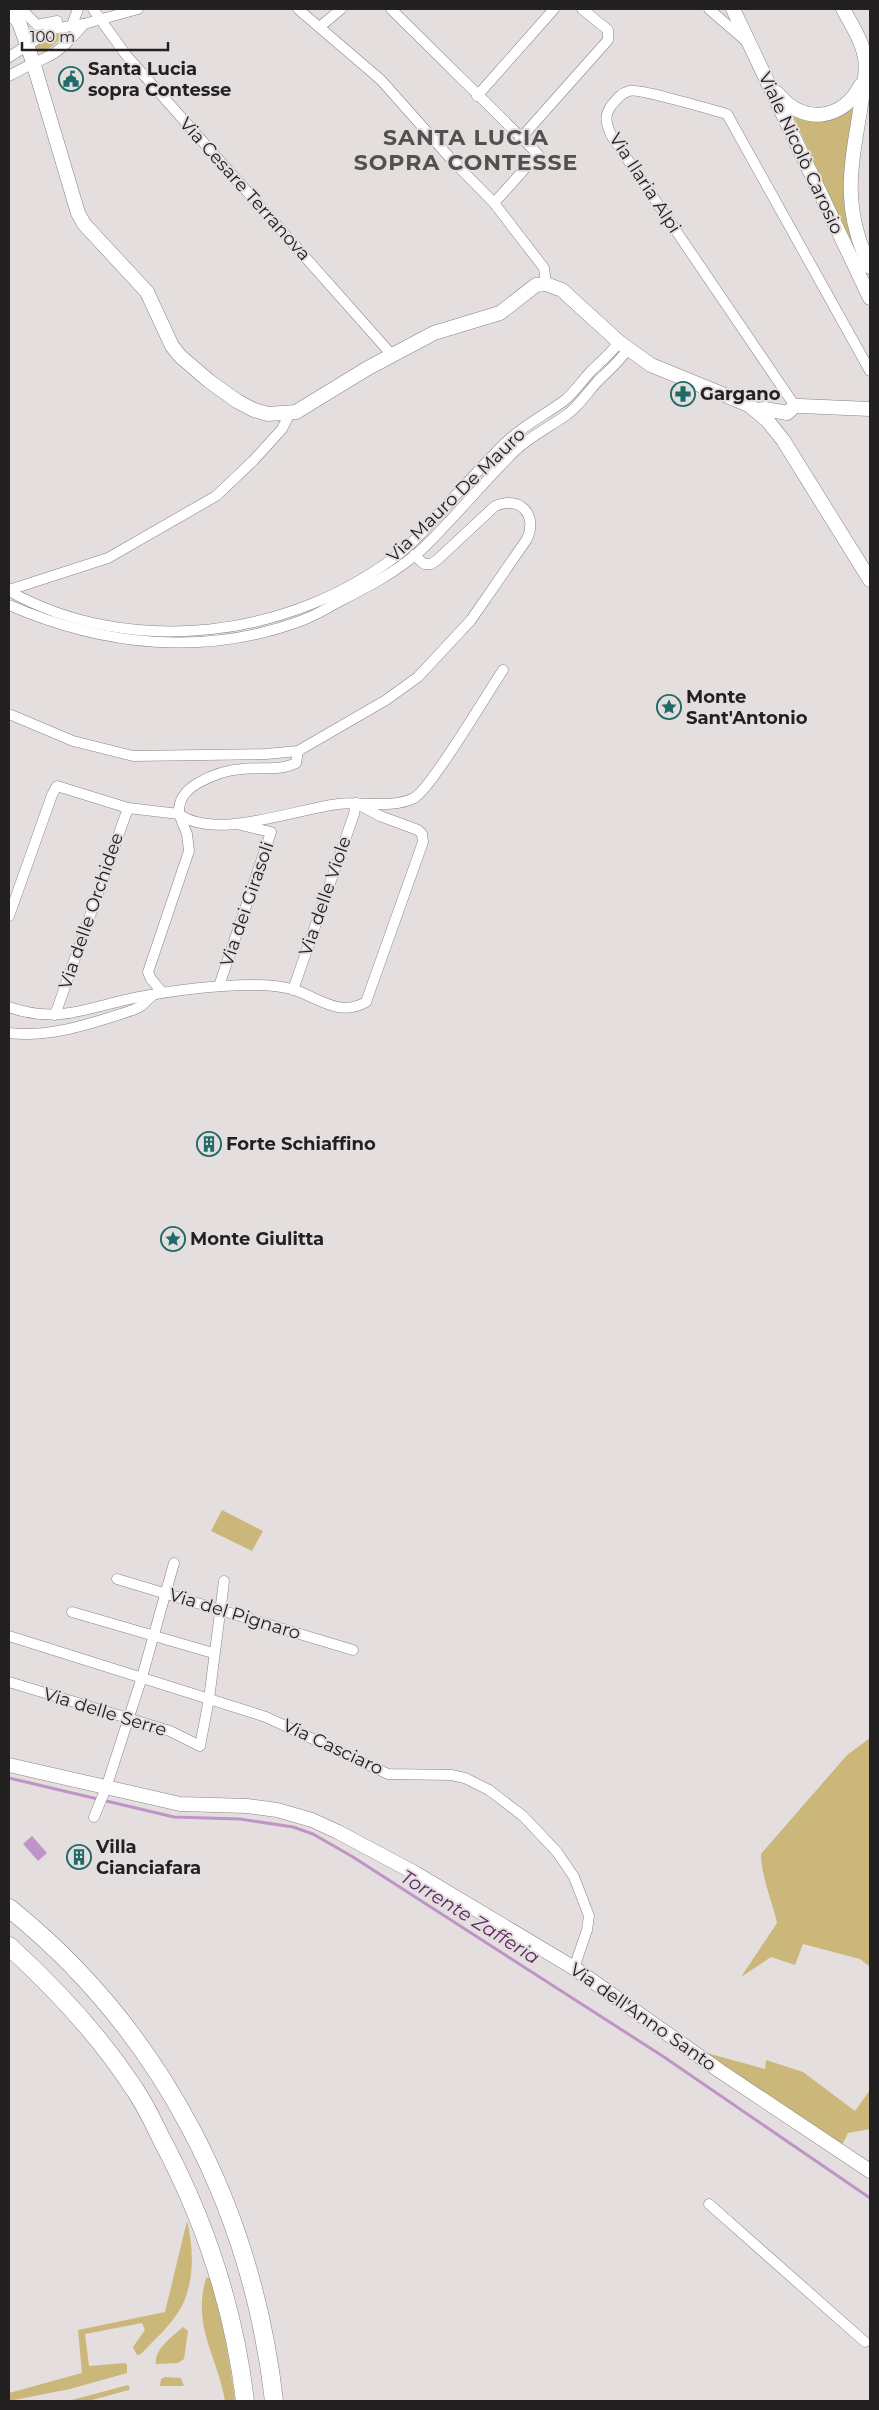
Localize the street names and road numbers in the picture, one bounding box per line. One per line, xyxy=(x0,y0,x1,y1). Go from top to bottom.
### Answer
street label: Viale Nicolò Carosio xyxy=(754,69,848,237)
street label: Via Cesare Terranova xyxy=(175,113,315,265)
street label: Via Ilaria Alpi xyxy=(604,129,686,237)
street label: Via Mauro De Mauro xyxy=(382,423,530,567)
street label: Via delle Orchidee xyxy=(54,830,128,992)
street label: Via delle Viole xyxy=(294,833,356,959)
street label: Via dei Girasoli xyxy=(215,839,279,969)
street label: Via del Pignaro xyxy=(167,1584,303,1644)
street label: Via delle Serre xyxy=(41,1683,169,1741)
street label: Via Casciaro xyxy=(279,1714,387,1780)
street label: Via dell'Anno Santo xyxy=(566,1958,720,2076)

